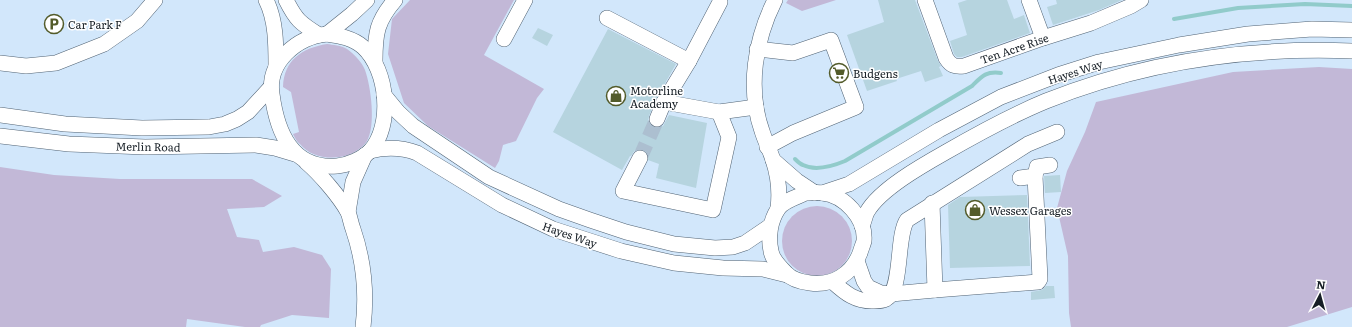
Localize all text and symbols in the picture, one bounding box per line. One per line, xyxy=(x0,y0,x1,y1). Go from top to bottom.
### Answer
parking icon: Car Park F xyxy=(43,13,65,35)
place label: Car Park F xyxy=(68,16,122,32)
street label: Ten Acre Rise xyxy=(978,29,1051,67)
street label: Hayes Way xyxy=(1045,54,1105,87)
supermarket icon: Budgens xyxy=(828,62,850,84)
place label: Budgens xyxy=(853,65,898,81)
place label: Motorline Academy xyxy=(630,82,683,111)
shop icon: Motorline Academy xyxy=(605,85,627,107)
street label: Merlin Road xyxy=(115,137,181,155)
shop icon: Wessex Garages xyxy=(964,199,986,221)
place label: Wessex Garages xyxy=(989,202,1071,218)
street label: Hayes Way xyxy=(541,217,600,251)
north arrow xyxy=(1300,275,1340,315)
text: N xyxy=(1316,276,1327,292)

